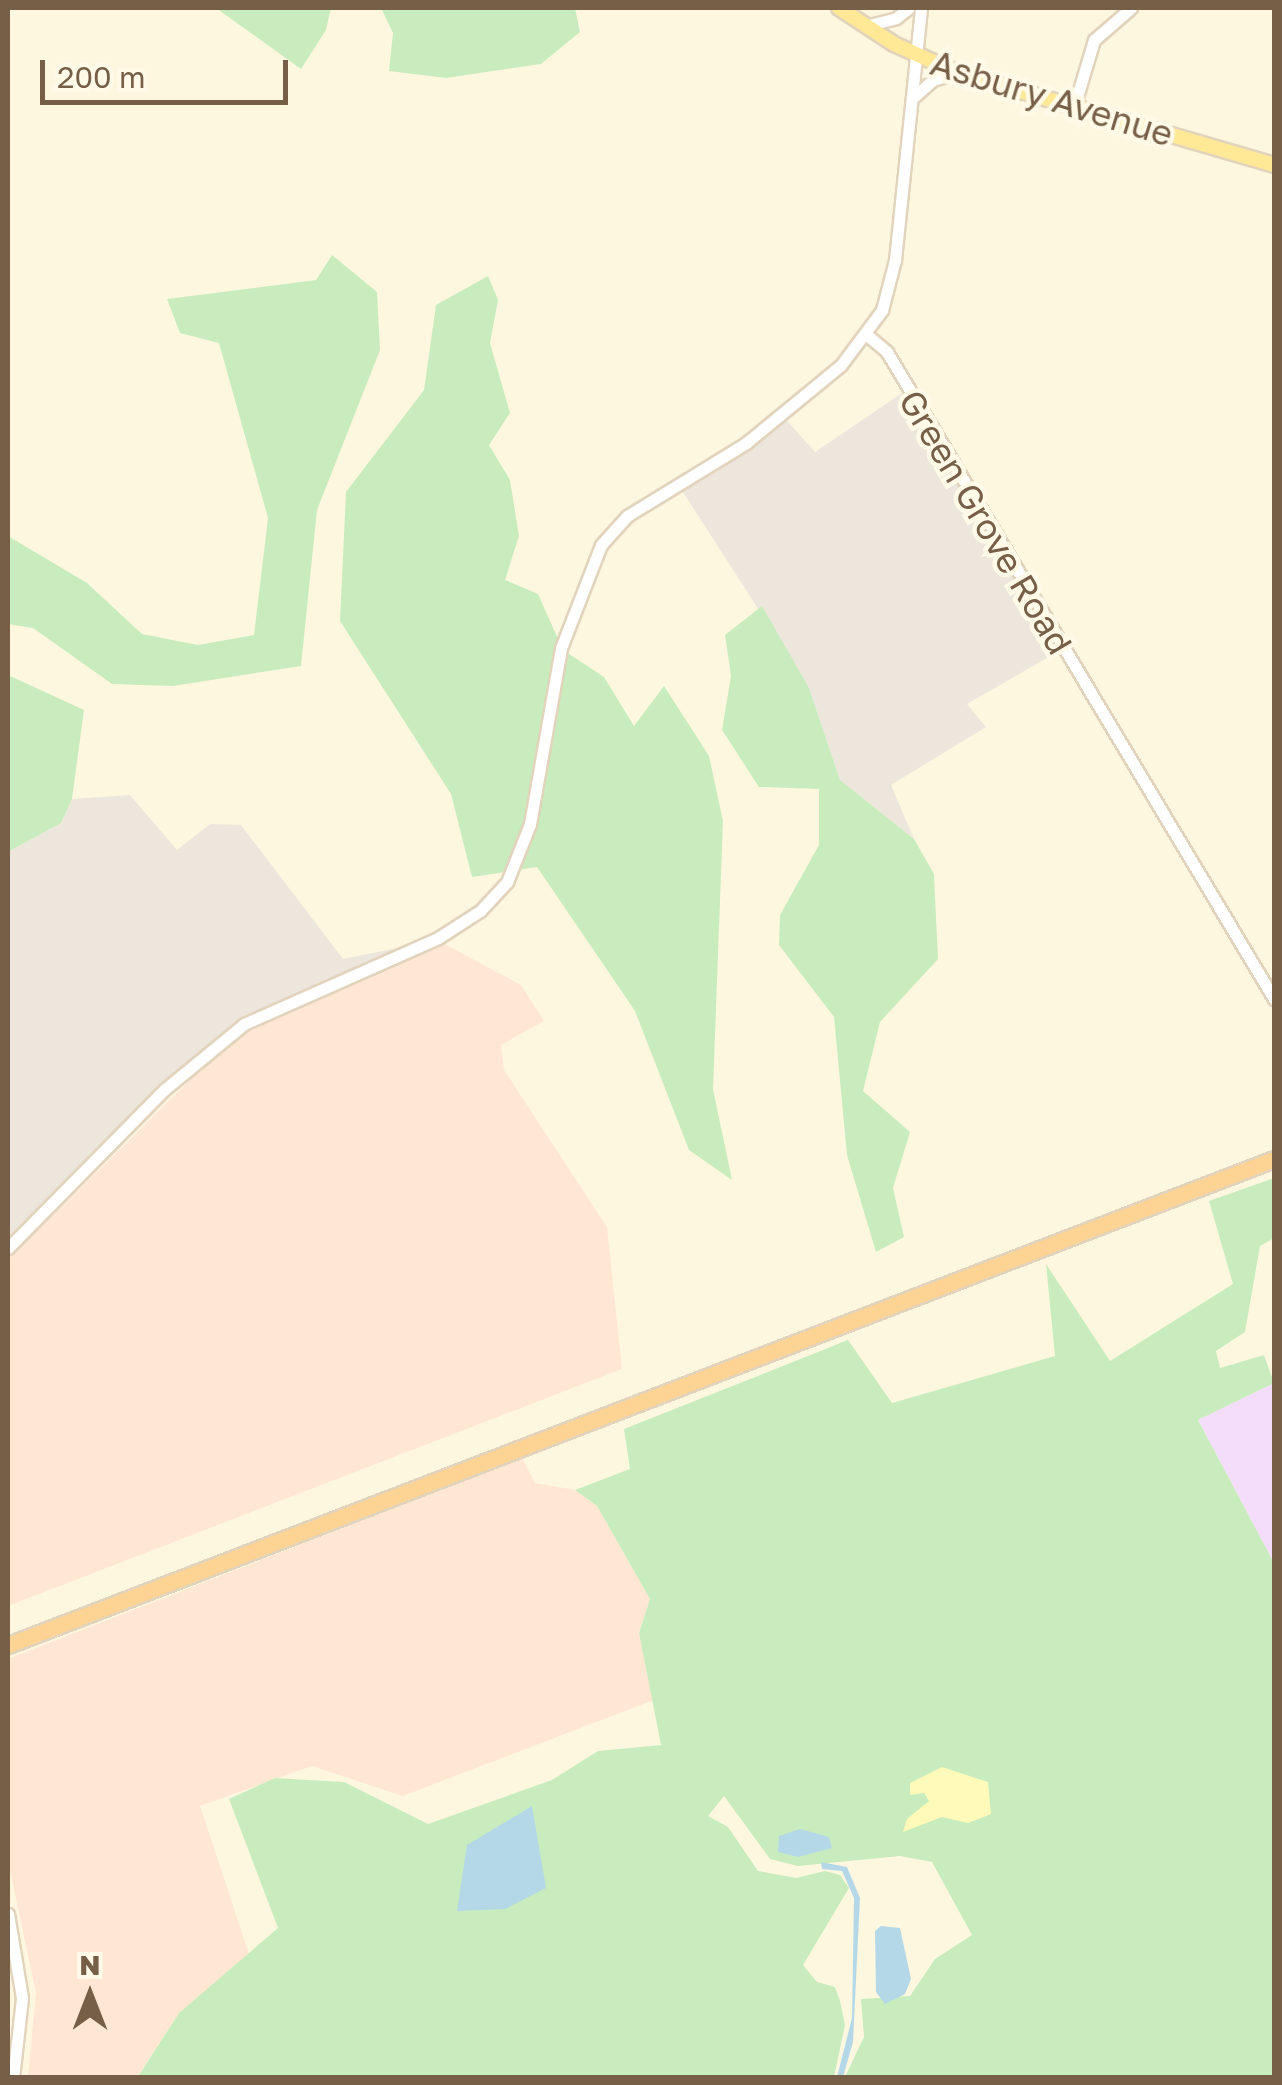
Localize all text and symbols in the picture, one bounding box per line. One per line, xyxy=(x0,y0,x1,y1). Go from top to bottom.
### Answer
scale bar xyxy=(45,40,292,102)
street label: Asbury Avenue xyxy=(926,41,1178,155)
text: 200 m xyxy=(57,59,146,95)
street label: Green Grove Road xyxy=(891,382,1081,662)
north arrow xyxy=(40,1945,140,2045)
text: N xyxy=(79,1948,101,1981)

